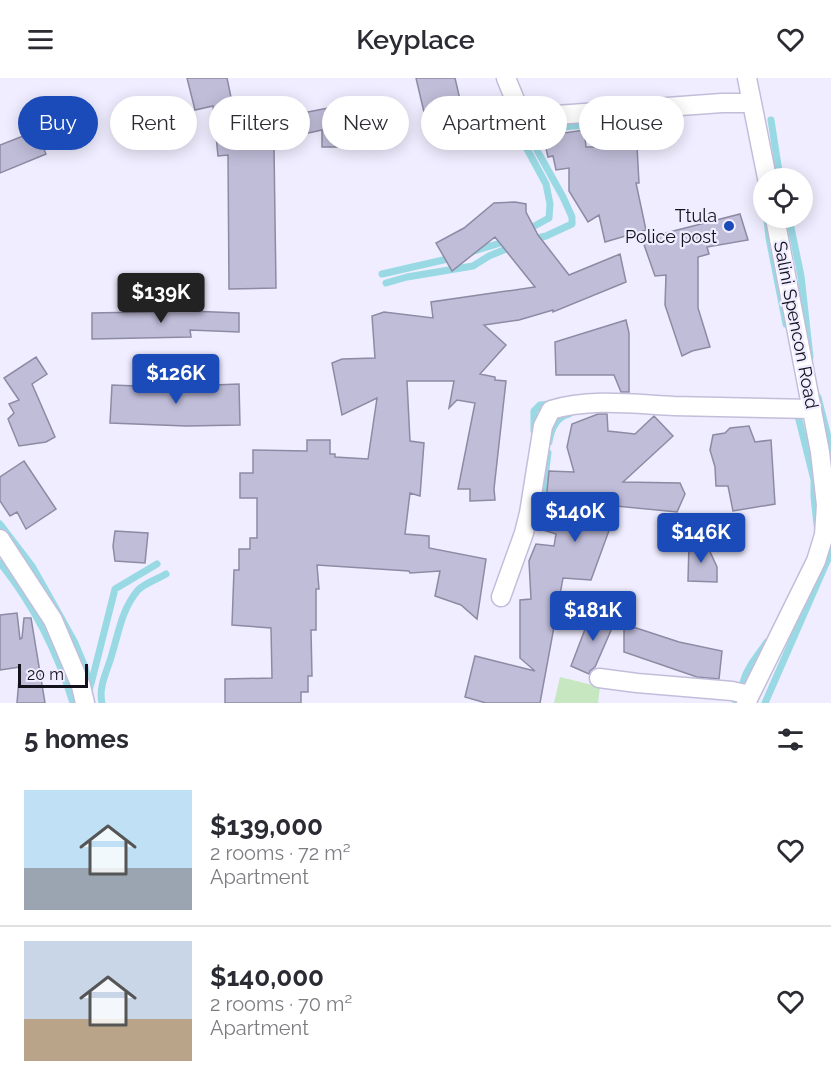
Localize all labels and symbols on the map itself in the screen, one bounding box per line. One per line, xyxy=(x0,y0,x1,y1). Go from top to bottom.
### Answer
place label: Ttula Police post xyxy=(625,205,717,247)
marker: Ttula Police post xyxy=(722,219,736,233)
street label: Salini Spencon Road xyxy=(770,239,823,411)
pin: $139K xyxy=(119,273,203,324)
pin: $126K xyxy=(134,354,218,405)
pin: $140K xyxy=(533,492,617,543)
pin: $146K xyxy=(659,513,743,564)
pin: $181K xyxy=(551,591,635,642)
scale bar xyxy=(18,661,88,688)

